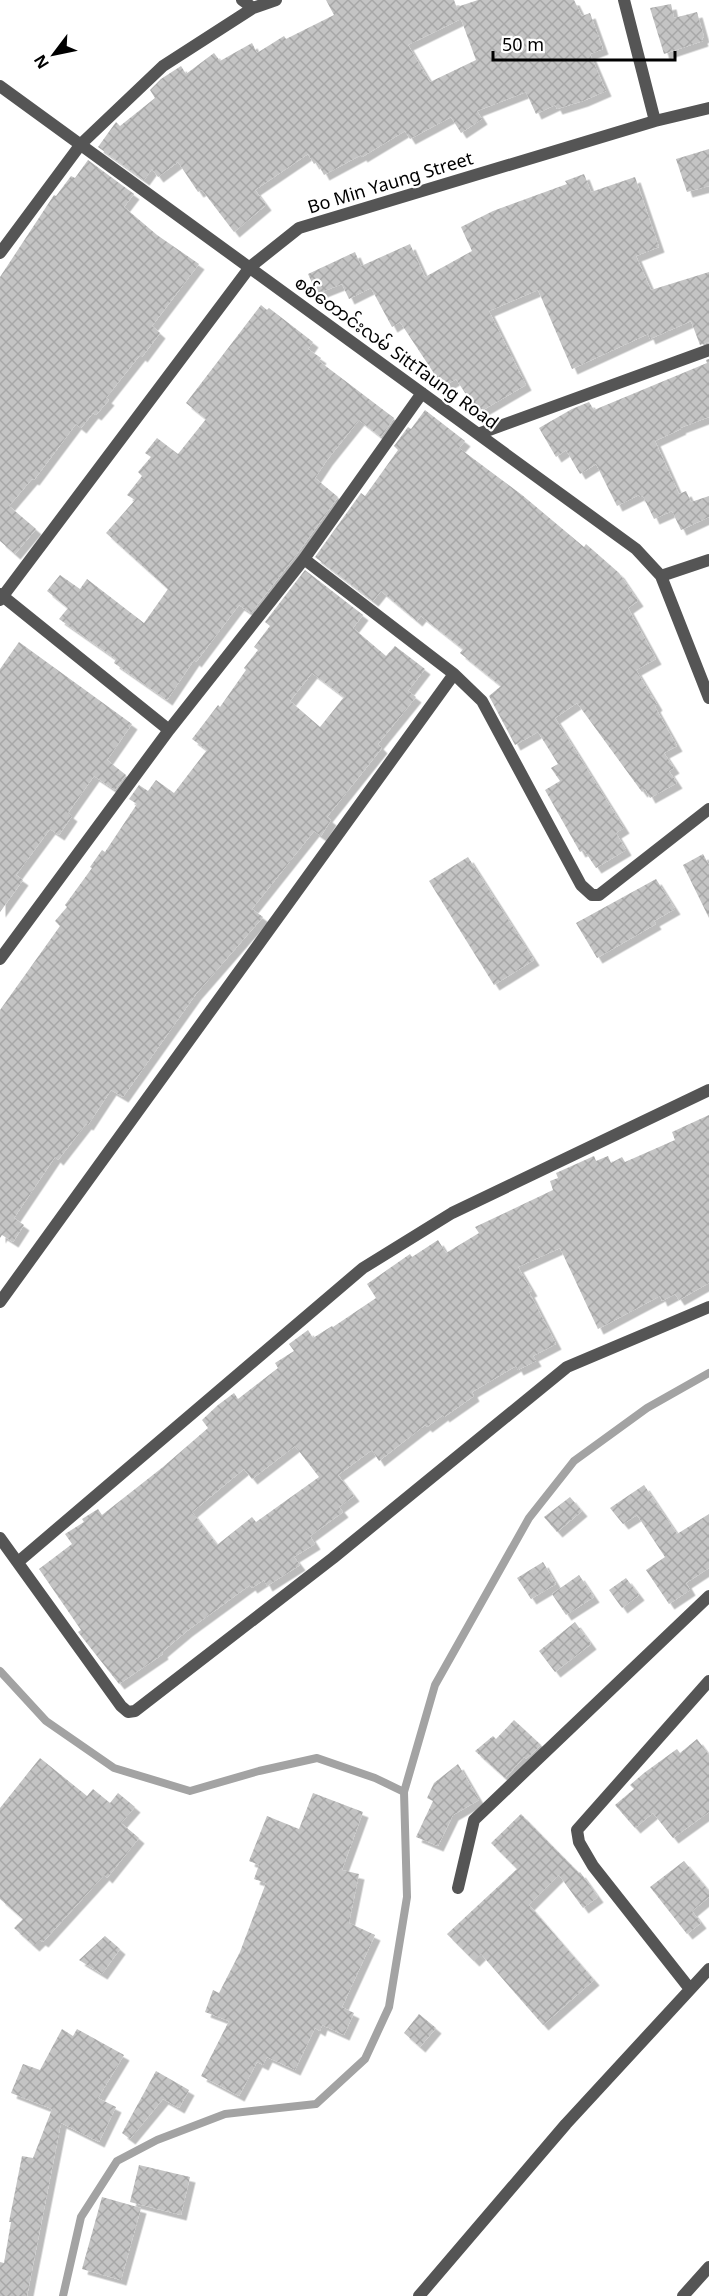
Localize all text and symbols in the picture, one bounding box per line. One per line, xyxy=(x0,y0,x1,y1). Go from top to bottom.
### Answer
north arrow xyxy=(24,24,84,84)
scale bar xyxy=(493,24,674,62)
text: 50 m xyxy=(502,32,544,56)
text: N xyxy=(29,51,54,73)
street label: Bo Min Yaung Street xyxy=(304,145,476,219)
street label: စစ်တောင်းလမ် SittTaung Road xyxy=(290,270,504,434)

